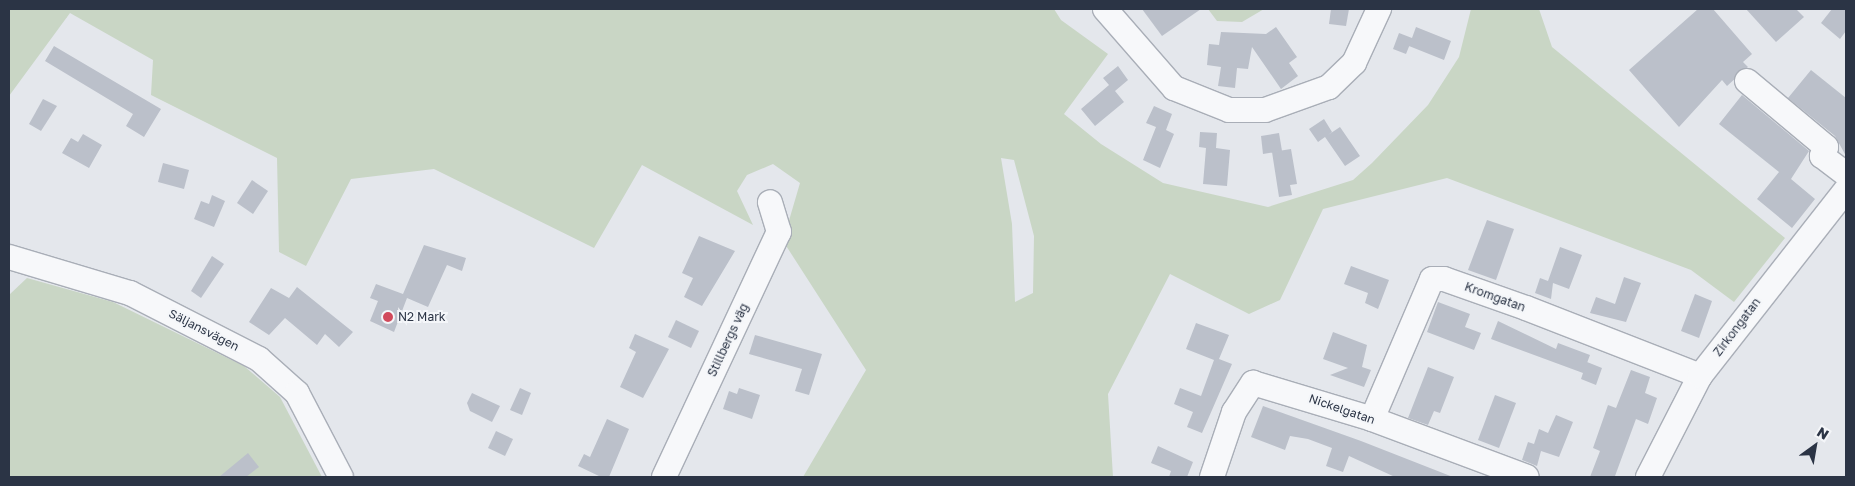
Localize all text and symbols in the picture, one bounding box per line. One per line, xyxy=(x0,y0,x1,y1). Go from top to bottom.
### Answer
street label: Kromgatan xyxy=(1463,279,1527,315)
street label: Zirkongatan xyxy=(1710,295,1764,359)
street label: Stillbergs väg xyxy=(705,301,751,379)
street label: Säljansvägen xyxy=(166,306,242,354)
place label: N2 Mark xyxy=(398,310,446,324)
marker: N2 Mark xyxy=(382,311,394,323)
street label: Nickelgatan xyxy=(1307,391,1377,427)
north arrow xyxy=(1790,421,1840,471)
text: N xyxy=(1814,423,1832,443)

